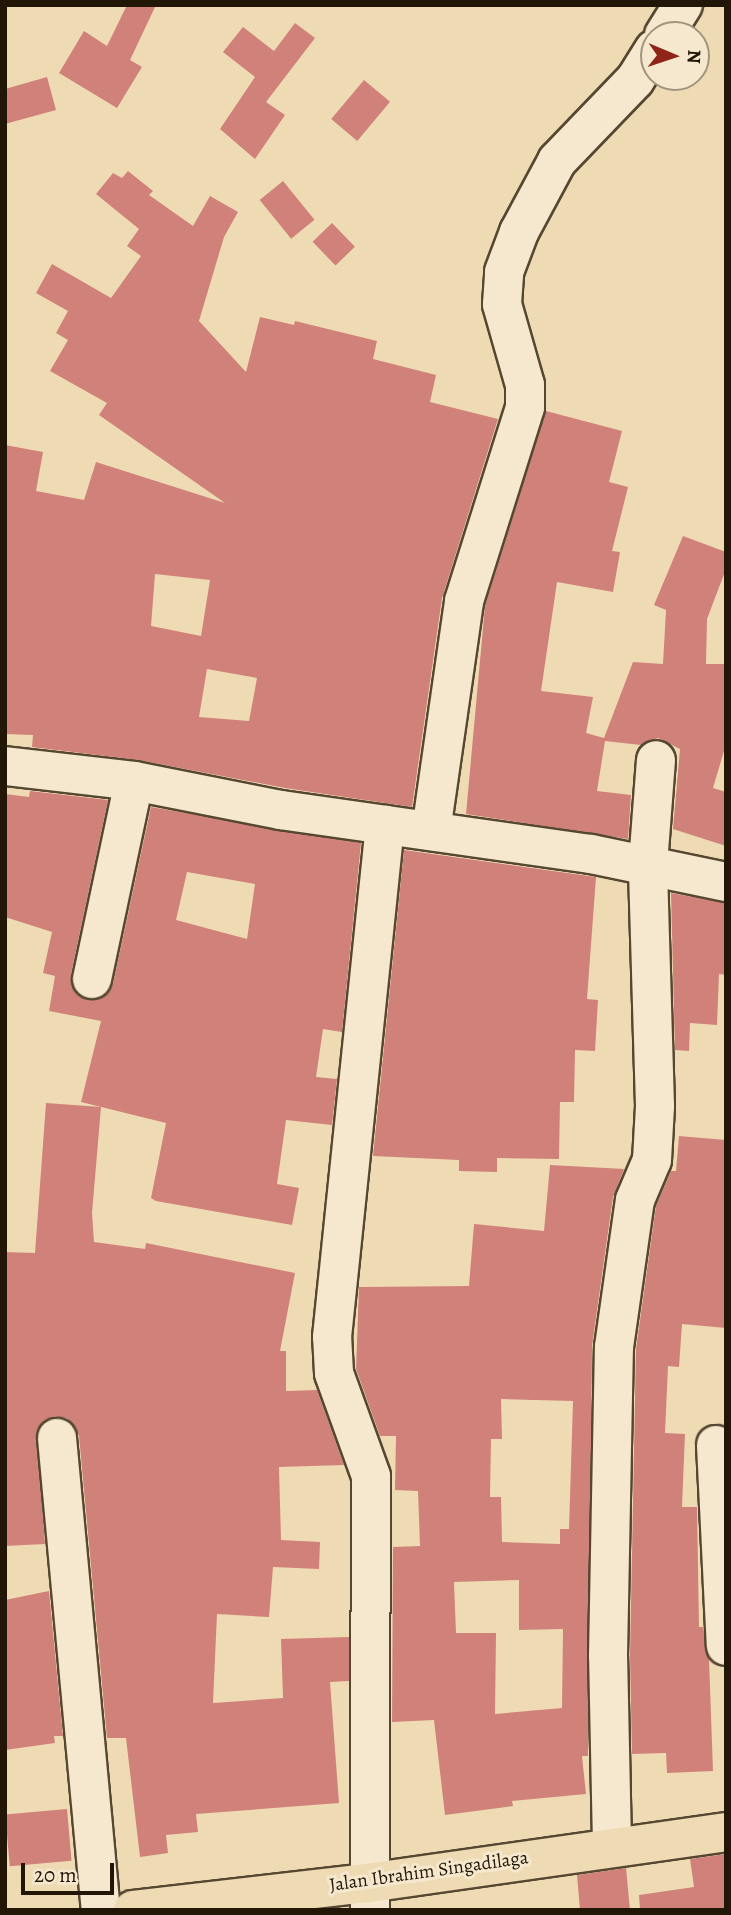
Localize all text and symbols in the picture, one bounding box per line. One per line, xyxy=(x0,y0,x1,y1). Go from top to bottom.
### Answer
north arrow xyxy=(640,21,710,91)
text: N xyxy=(681,49,707,64)
street label: Jalan Ibrahim Singadilaga xyxy=(328,1847,530,1897)
scale bar xyxy=(24,1848,117,1892)
text: 20 m xyxy=(34,1861,77,1889)

